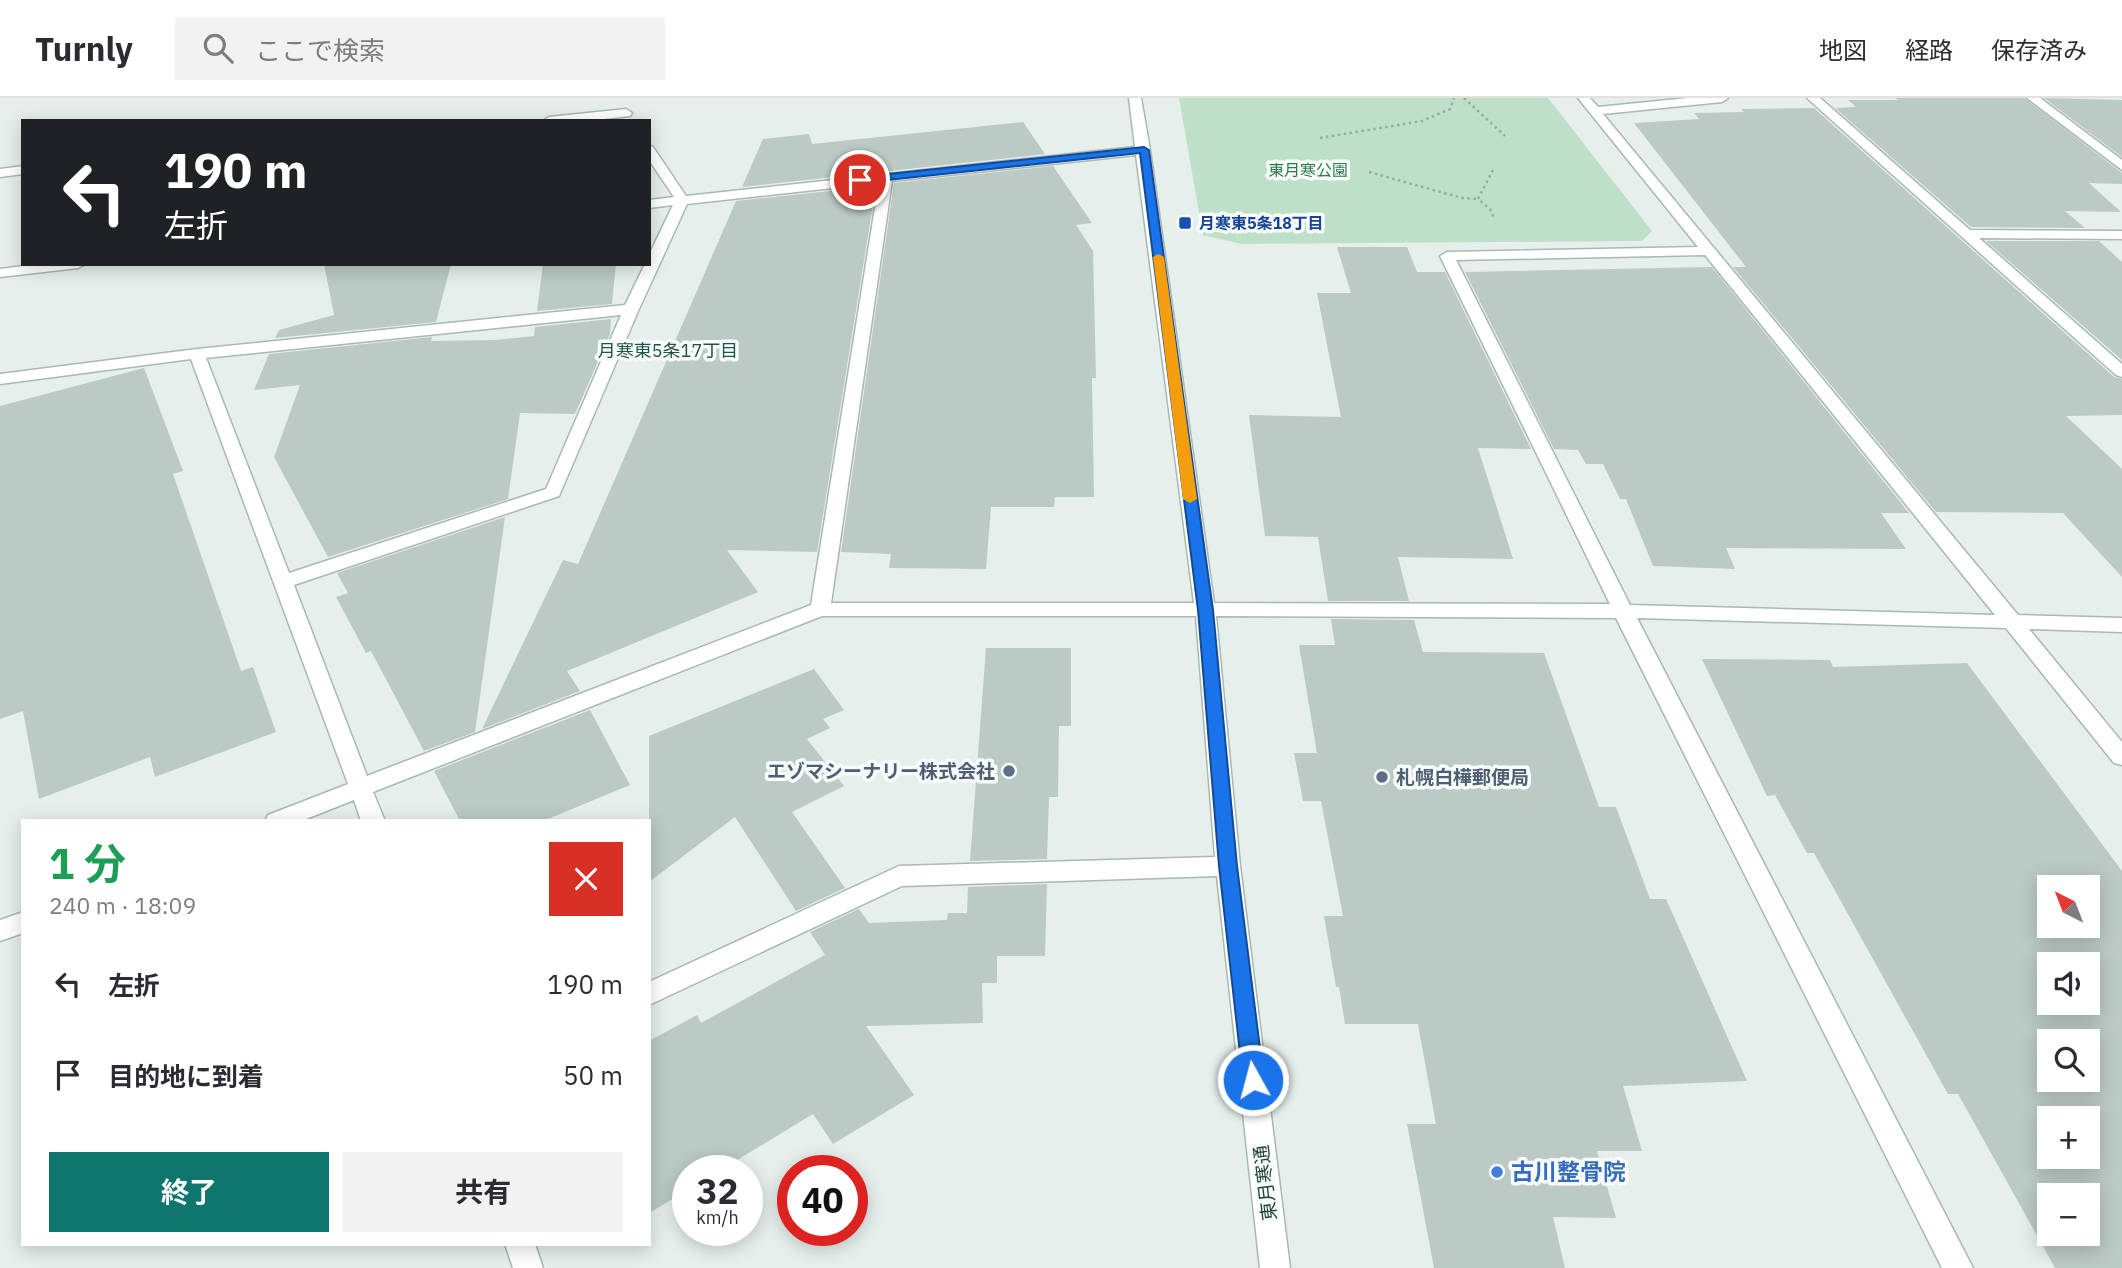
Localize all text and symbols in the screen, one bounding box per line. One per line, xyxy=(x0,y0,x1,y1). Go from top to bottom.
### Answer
search box xyxy=(175,17,665,80)
text: Turnly xyxy=(35,27,133,70)
icon: search xyxy=(199,29,237,67)
text: ここで検索 xyxy=(255,33,385,67)
text: 地図 xyxy=(1819,34,1867,66)
text: 経路 xyxy=(1905,34,1953,66)
text: 保存済み xyxy=(1991,34,2087,66)
text: 190 m xyxy=(164,138,308,201)
icon: left xyxy=(49,147,140,238)
pin xyxy=(830,150,890,210)
park label: 東月寒公園 xyxy=(1268,160,1348,180)
icon: arrive xyxy=(841,161,879,199)
text: 左折 xyxy=(164,204,228,246)
place label: 月寒東5条18丁目 xyxy=(1199,213,1324,233)
marker: 月寒東5条18丁目 xyxy=(1177,215,1193,231)
district label: 月寒東5条17丁目 xyxy=(598,339,738,362)
place label: エゾマシーナリー株式会社 xyxy=(767,759,995,783)
marker: エゾマシーナリー株式会社 xyxy=(1001,763,1017,779)
place label: 札幌白樺郵便局 xyxy=(1396,765,1529,789)
marker: 札幌白樺郵便局 xyxy=(1374,769,1390,785)
text: 1 分 xyxy=(49,836,126,891)
button: close xyxy=(549,842,623,916)
north arrow xyxy=(2037,875,2100,938)
map controls xyxy=(2037,875,2100,1246)
text: 240 m · 18:09 xyxy=(49,890,196,920)
button: sound xyxy=(2037,952,2100,1015)
icon: left xyxy=(49,965,87,1003)
text: 190 m xyxy=(547,967,623,1001)
text: 左折 xyxy=(108,968,160,1002)
button: search xyxy=(2037,1029,2100,1092)
position arrow xyxy=(1216,1043,1290,1117)
icon: arrive xyxy=(49,1056,87,1094)
text: 50 m xyxy=(563,1058,623,1092)
text: 目的地に到着 xyxy=(108,1059,264,1093)
button: + xyxy=(2037,1106,2100,1169)
street label: 東月寒通 xyxy=(1248,1144,1282,1222)
button: 終了 xyxy=(49,1152,329,1232)
button: 共有 xyxy=(343,1152,623,1232)
speed limit sign: 40 xyxy=(777,1155,868,1246)
place label: 古川整骨院 xyxy=(1511,1156,1626,1186)
marker: 古川整骨院 xyxy=(1489,1164,1505,1180)
text: 32 xyxy=(696,1168,739,1214)
button: − xyxy=(2037,1183,2100,1246)
text: km/h xyxy=(696,1206,739,1229)

